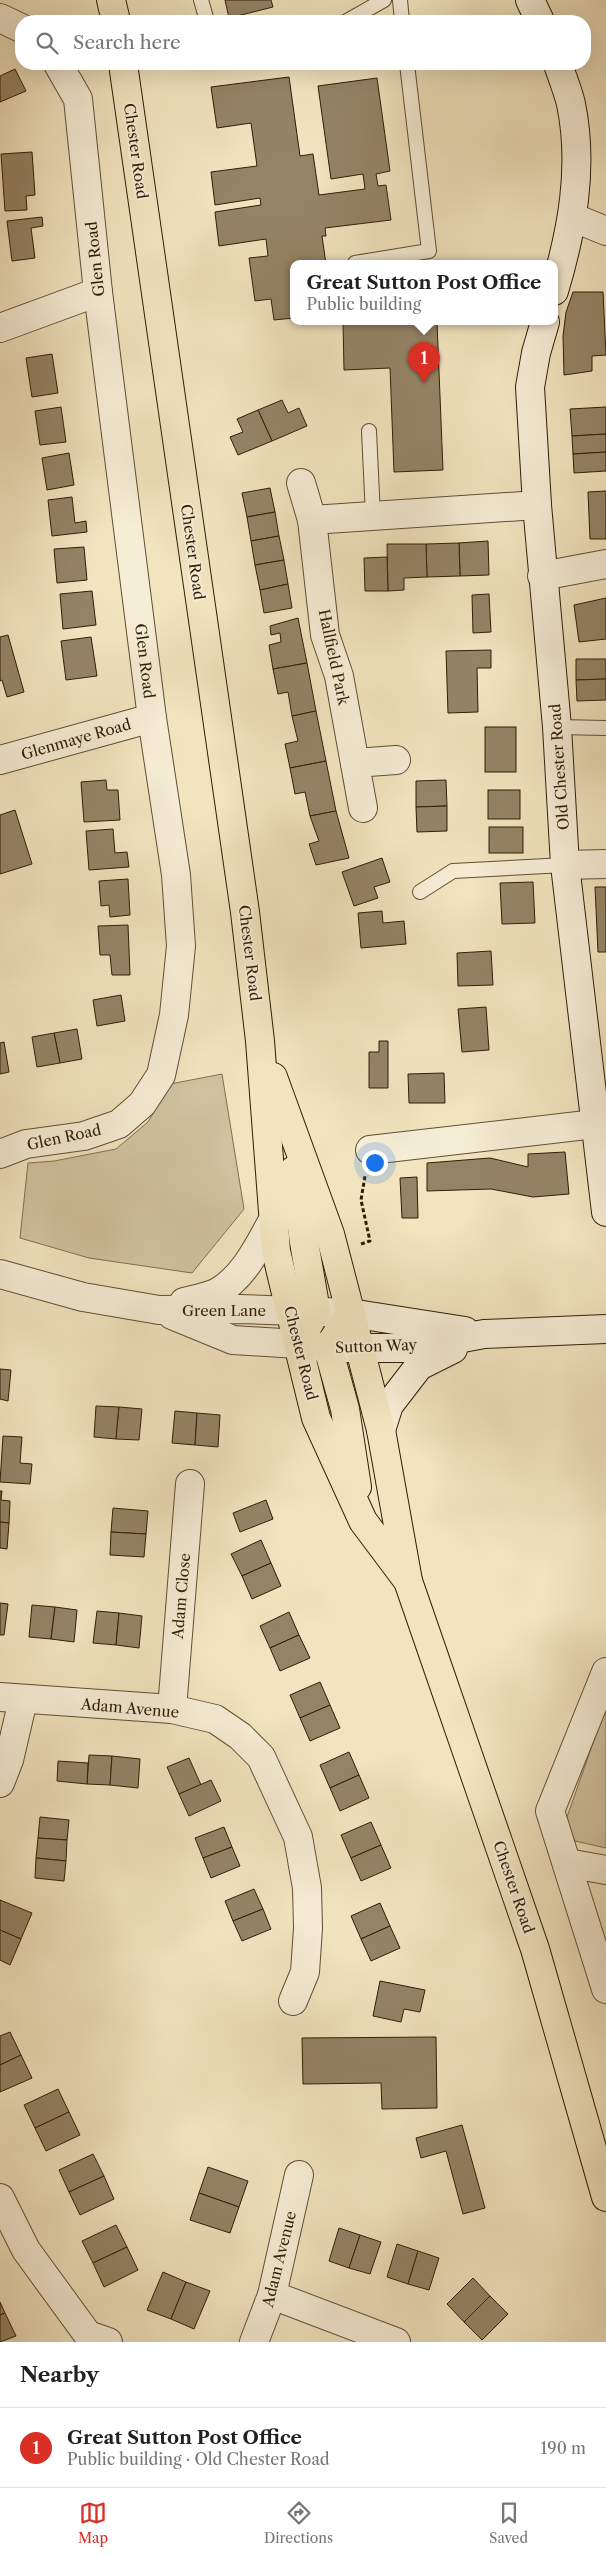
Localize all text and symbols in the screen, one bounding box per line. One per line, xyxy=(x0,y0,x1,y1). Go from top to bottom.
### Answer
search box xyxy=(15,15,591,70)
icon: search xyxy=(33,29,61,57)
text: Search here xyxy=(73,31,181,54)
street label: Chester Road xyxy=(120,102,152,200)
street label: Glen Road xyxy=(82,221,108,297)
popup xyxy=(290,260,558,325)
text: Great Sutton Post Office xyxy=(307,271,541,294)
text: Public building xyxy=(307,294,421,314)
pin: 1 xyxy=(408,342,440,383)
street label: Chester Road xyxy=(177,503,209,601)
street label: Hallfield Park xyxy=(315,607,354,708)
street label: Glen Road xyxy=(131,622,159,700)
street label: Old Chester Road xyxy=(545,703,573,831)
street label: Glenmaye Road xyxy=(19,714,133,764)
street label: Chester Road xyxy=(235,904,265,1002)
street label: Glen Road xyxy=(25,1120,103,1154)
your location xyxy=(362,1150,388,1176)
street label: Green Lane xyxy=(182,1301,266,1320)
street label: Chester Road xyxy=(280,1304,322,1402)
street label: Sutton Way xyxy=(335,1335,418,1357)
street label: Adam Close xyxy=(168,1552,194,1641)
street label: Adam Avenue xyxy=(79,1694,180,1722)
street label: Chester Road xyxy=(489,1838,539,1936)
street label: Adam Avenue xyxy=(258,2209,300,2310)
text: Nearby xyxy=(20,2362,99,2387)
text: Great Sutton Post Office xyxy=(67,2426,302,2449)
text: 1 xyxy=(32,2438,40,2458)
text: 190 m xyxy=(541,2438,586,2458)
text: Public building · Old Chester Road xyxy=(67,2449,330,2469)
tab: Map xyxy=(78,2499,108,2547)
tab: Directions xyxy=(264,2499,333,2547)
tab: Saved xyxy=(489,2499,528,2547)

